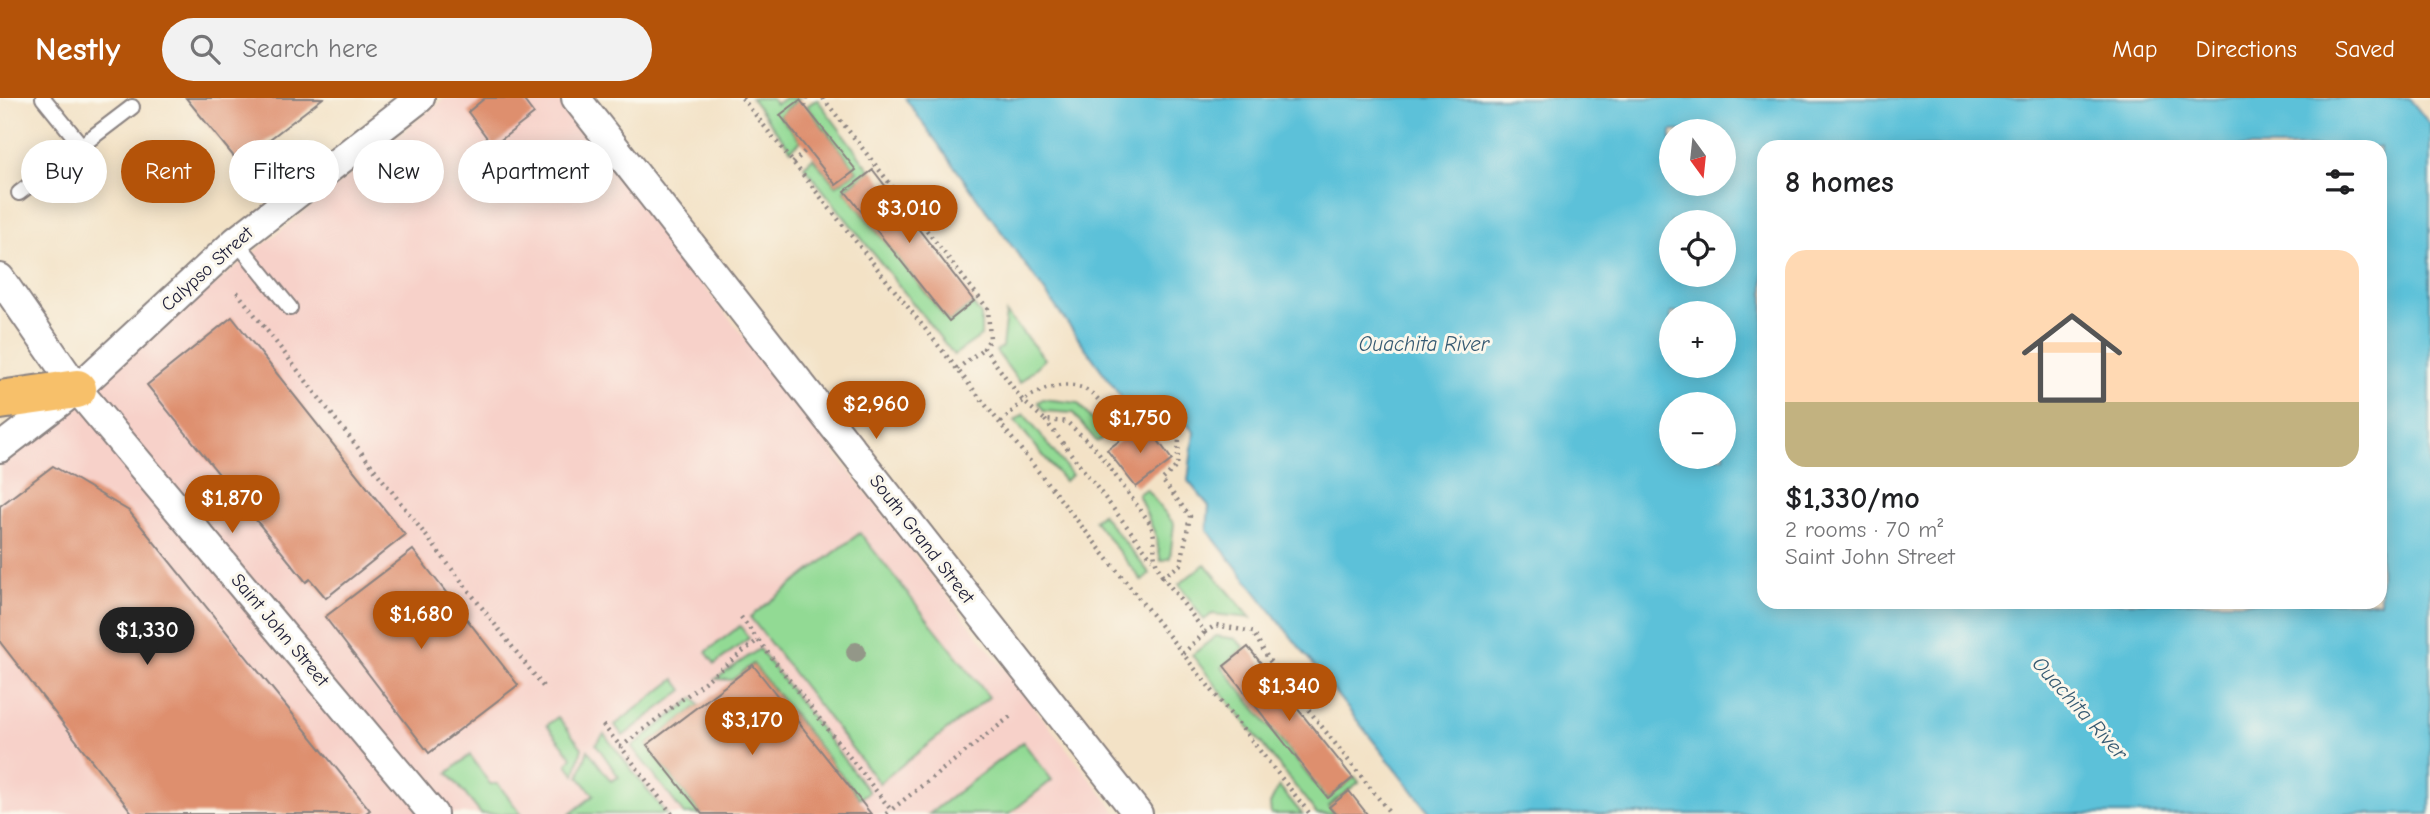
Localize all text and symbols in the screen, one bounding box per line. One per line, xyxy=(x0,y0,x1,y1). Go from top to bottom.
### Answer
search box xyxy=(162,18,652,81)
text: Nestly xyxy=(35,30,120,68)
icon: search xyxy=(186,30,224,68)
text: Search here xyxy=(242,34,378,64)
text: Map xyxy=(2112,35,2158,63)
text: Directions xyxy=(2196,35,2297,63)
text: Saved xyxy=(2335,35,2395,63)
north arrow xyxy=(1659,119,1736,196)
map controls xyxy=(1659,119,1736,469)
chip: Buy xyxy=(21,140,107,203)
chip: Rent xyxy=(121,140,215,203)
chip: Filters xyxy=(229,140,339,203)
chip: New xyxy=(353,140,444,203)
chip: Apartment xyxy=(458,140,613,203)
icon: filters xyxy=(2321,163,2359,201)
text: 8 homes xyxy=(1785,165,1894,200)
pin: $3,010 xyxy=(852,186,966,245)
text: $3,010 xyxy=(877,194,941,221)
button: locate xyxy=(1659,210,1736,287)
street label: Calypso Street xyxy=(157,222,258,316)
icon: home xyxy=(2009,295,2135,421)
button: + xyxy=(1659,301,1736,378)
water label: Ouachita River xyxy=(1359,332,1491,356)
pin: $2,960 xyxy=(819,382,933,441)
text: $2,960 xyxy=(843,390,909,417)
button: − xyxy=(1659,392,1736,469)
pin: $1,750 xyxy=(1083,396,1197,455)
text: $1,750 xyxy=(1109,404,1172,431)
street label: South Grand Street xyxy=(865,470,979,608)
pin: $1,870 xyxy=(175,476,289,535)
text: $1,330/mo xyxy=(1785,481,1920,516)
text: $1,870 xyxy=(201,484,263,511)
text: 2 rooms · 70 m² xyxy=(1785,516,1943,543)
text: Saint John Street xyxy=(1785,543,1955,570)
street label: Saint John Street xyxy=(226,569,334,691)
pin: $1,680 xyxy=(364,592,478,651)
text: $1,680 xyxy=(389,600,453,627)
pin: $1,330 xyxy=(90,608,204,667)
text: $1,330 xyxy=(115,616,179,643)
water label: Ouachita River xyxy=(2027,652,2134,766)
pin: $1,340 xyxy=(1232,664,1346,723)
text: $1,340 xyxy=(1258,672,1320,699)
pin: $3,170 xyxy=(695,698,809,757)
text: $3,170 xyxy=(721,706,783,733)

